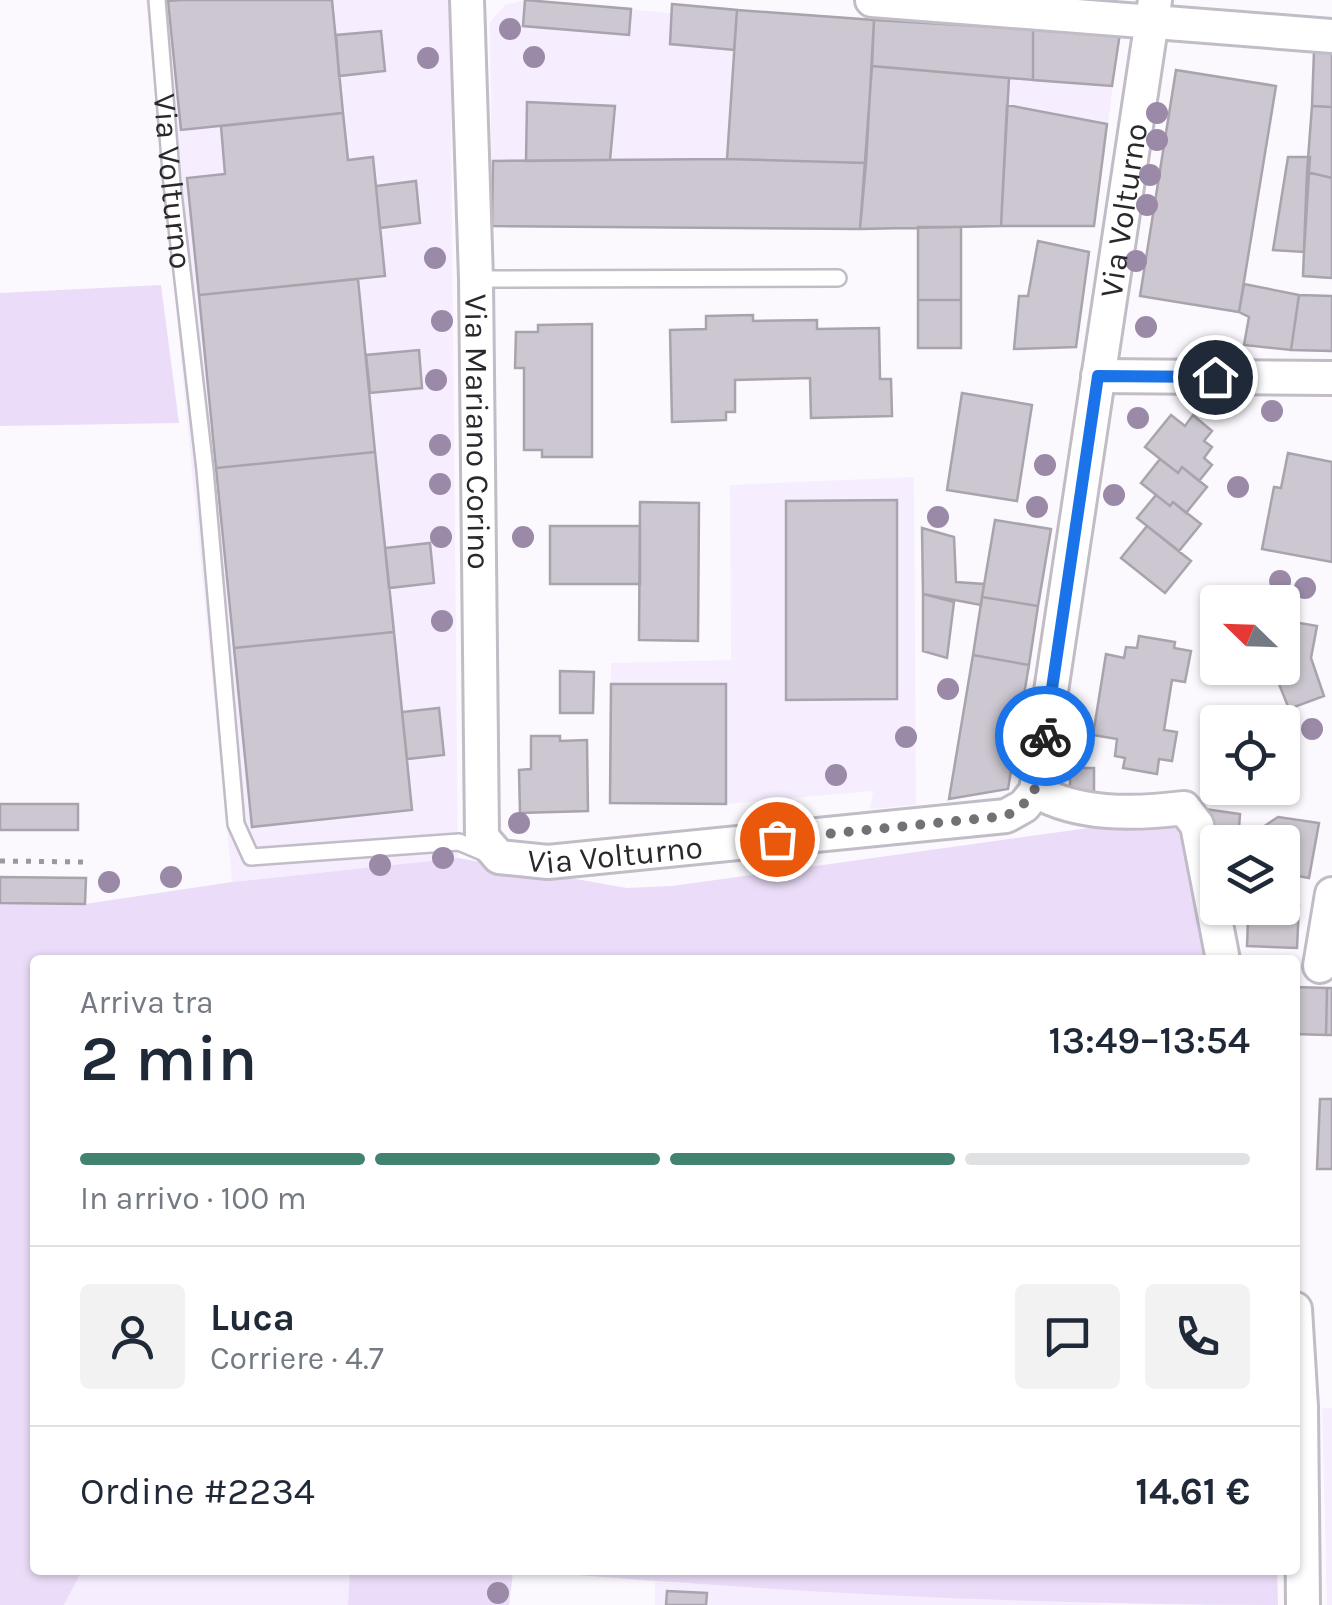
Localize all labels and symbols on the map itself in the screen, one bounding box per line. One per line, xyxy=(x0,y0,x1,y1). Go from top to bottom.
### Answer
street label: Via Volturno xyxy=(146,92,200,271)
street label: Via Volturno xyxy=(1092,121,1155,300)
street label: Via Mariano Corino xyxy=(458,294,498,570)
pin xyxy=(1173,335,1258,420)
north arrow xyxy=(1200,585,1300,685)
courier xyxy=(995,686,1095,786)
pin xyxy=(735,797,820,882)
street label: Via Volturno xyxy=(526,828,704,881)

